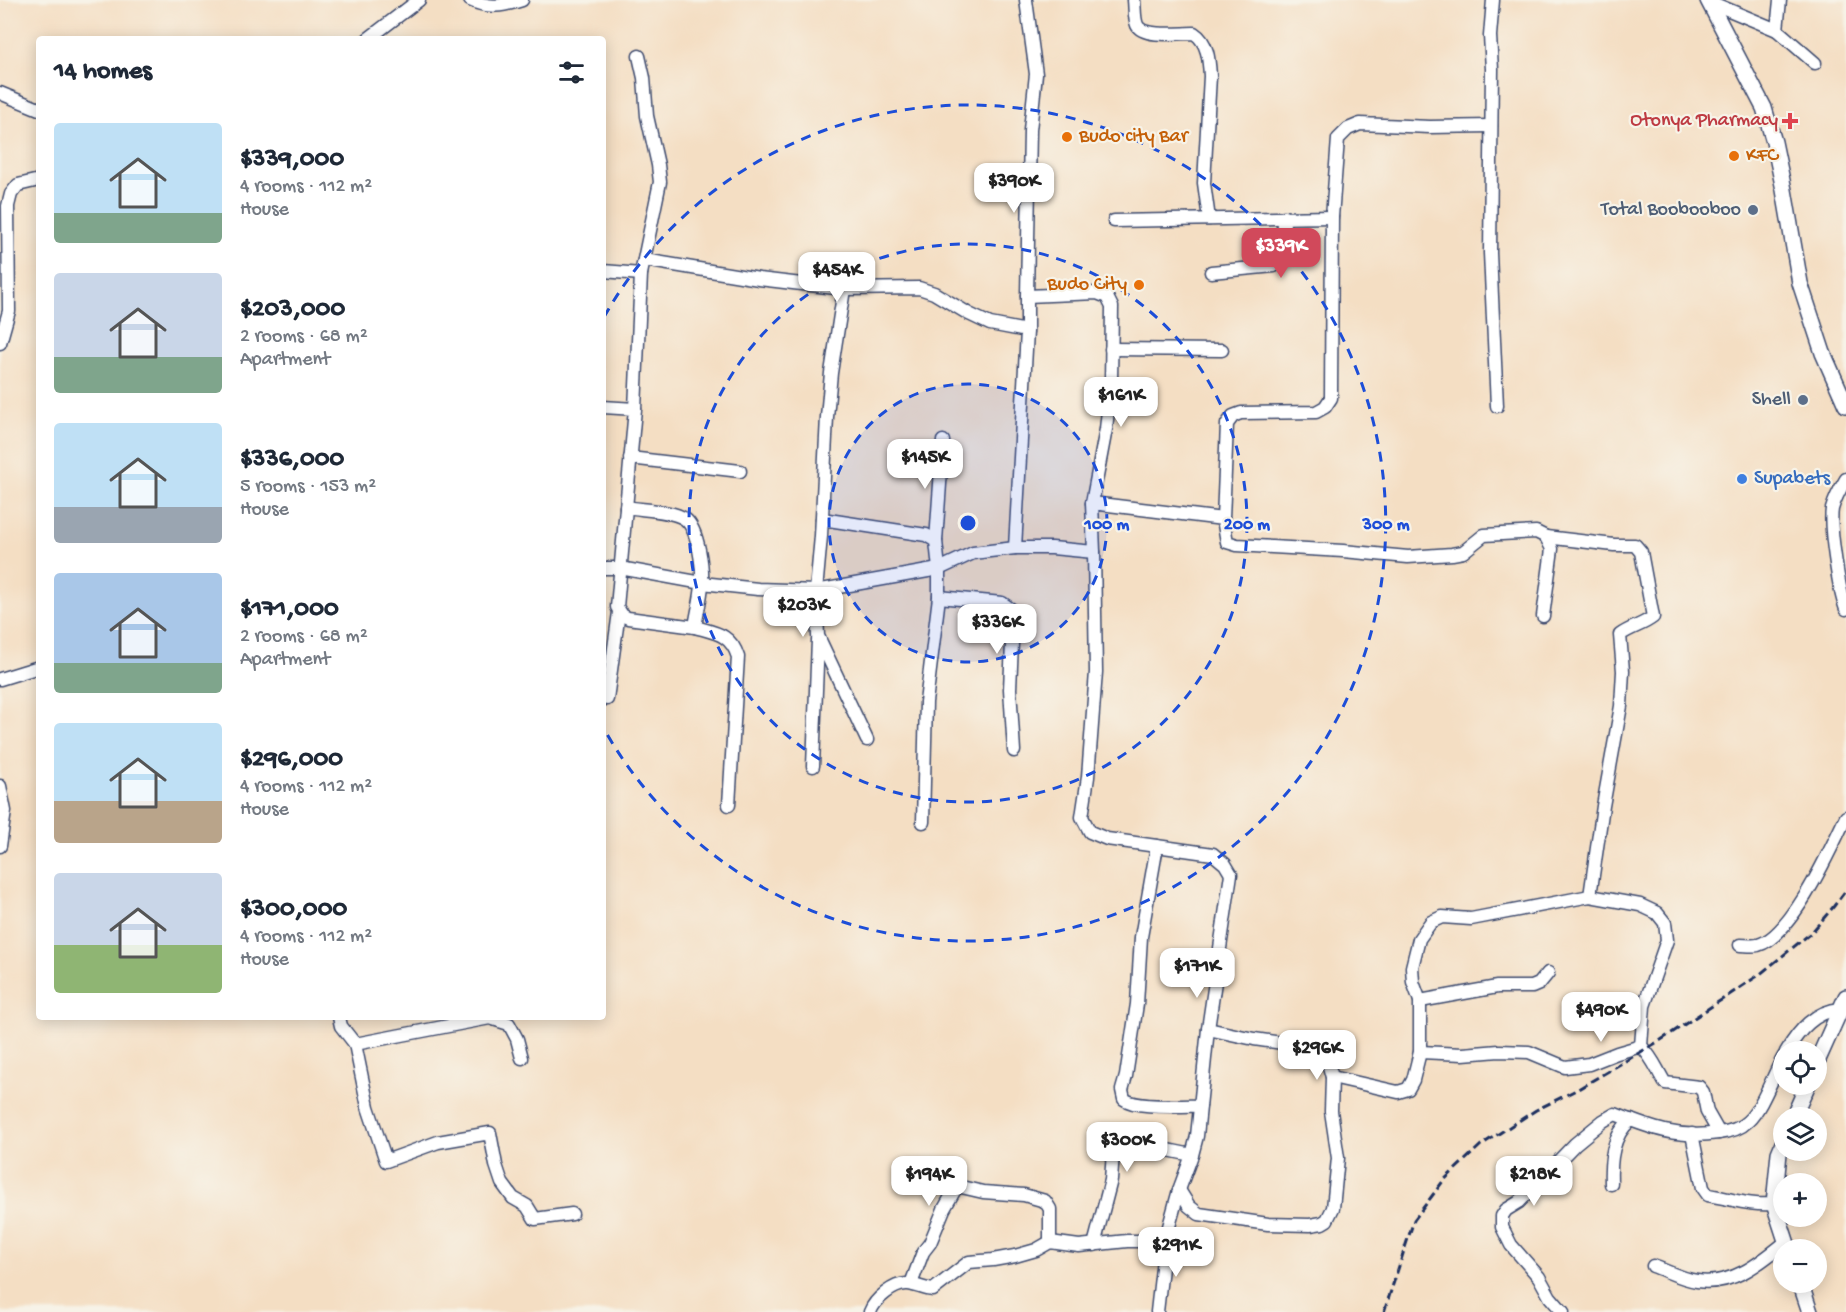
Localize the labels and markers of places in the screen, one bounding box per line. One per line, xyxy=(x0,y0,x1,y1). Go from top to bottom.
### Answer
place label: Otonya Pharmacy xyxy=(1630,110,1778,133)
marker: Otonya Pharmacy xyxy=(1783,114,1797,128)
place label: Budo city Bar xyxy=(1078,126,1190,149)
marker: Budo city Bar xyxy=(1060,130,1074,144)
place label: KFC xyxy=(1746,145,1779,168)
marker: KFC xyxy=(1727,149,1741,163)
pin: $390K xyxy=(972,163,1056,214)
place label: Total Boobooboo xyxy=(1600,199,1741,222)
marker: Total Boobooboo xyxy=(1746,203,1760,217)
pin: $339K xyxy=(1239,228,1323,279)
pin: $454K xyxy=(795,252,879,303)
place label: Budo City xyxy=(1046,274,1127,297)
marker: Budo City xyxy=(1132,278,1146,292)
pin: $161K xyxy=(1079,377,1163,428)
place label: Shell xyxy=(1752,389,1791,412)
marker: Shell xyxy=(1796,393,1810,407)
pin: $145K xyxy=(883,439,967,490)
place label: Supabets xyxy=(1754,468,1831,491)
marker: Supabets xyxy=(1735,472,1749,486)
centre of rings xyxy=(958,513,978,533)
pin: $203K xyxy=(761,587,845,638)
pin: $336K xyxy=(955,604,1039,655)
pin: $171K xyxy=(1155,948,1239,999)
pin: $490K xyxy=(1559,992,1643,1043)
pin: $296K xyxy=(1275,1030,1359,1081)
pin: $300K xyxy=(1085,1122,1169,1173)
pin: $194K xyxy=(887,1156,971,1207)
pin: $218K xyxy=(1492,1156,1576,1207)
pin: $291K xyxy=(1134,1227,1218,1278)

